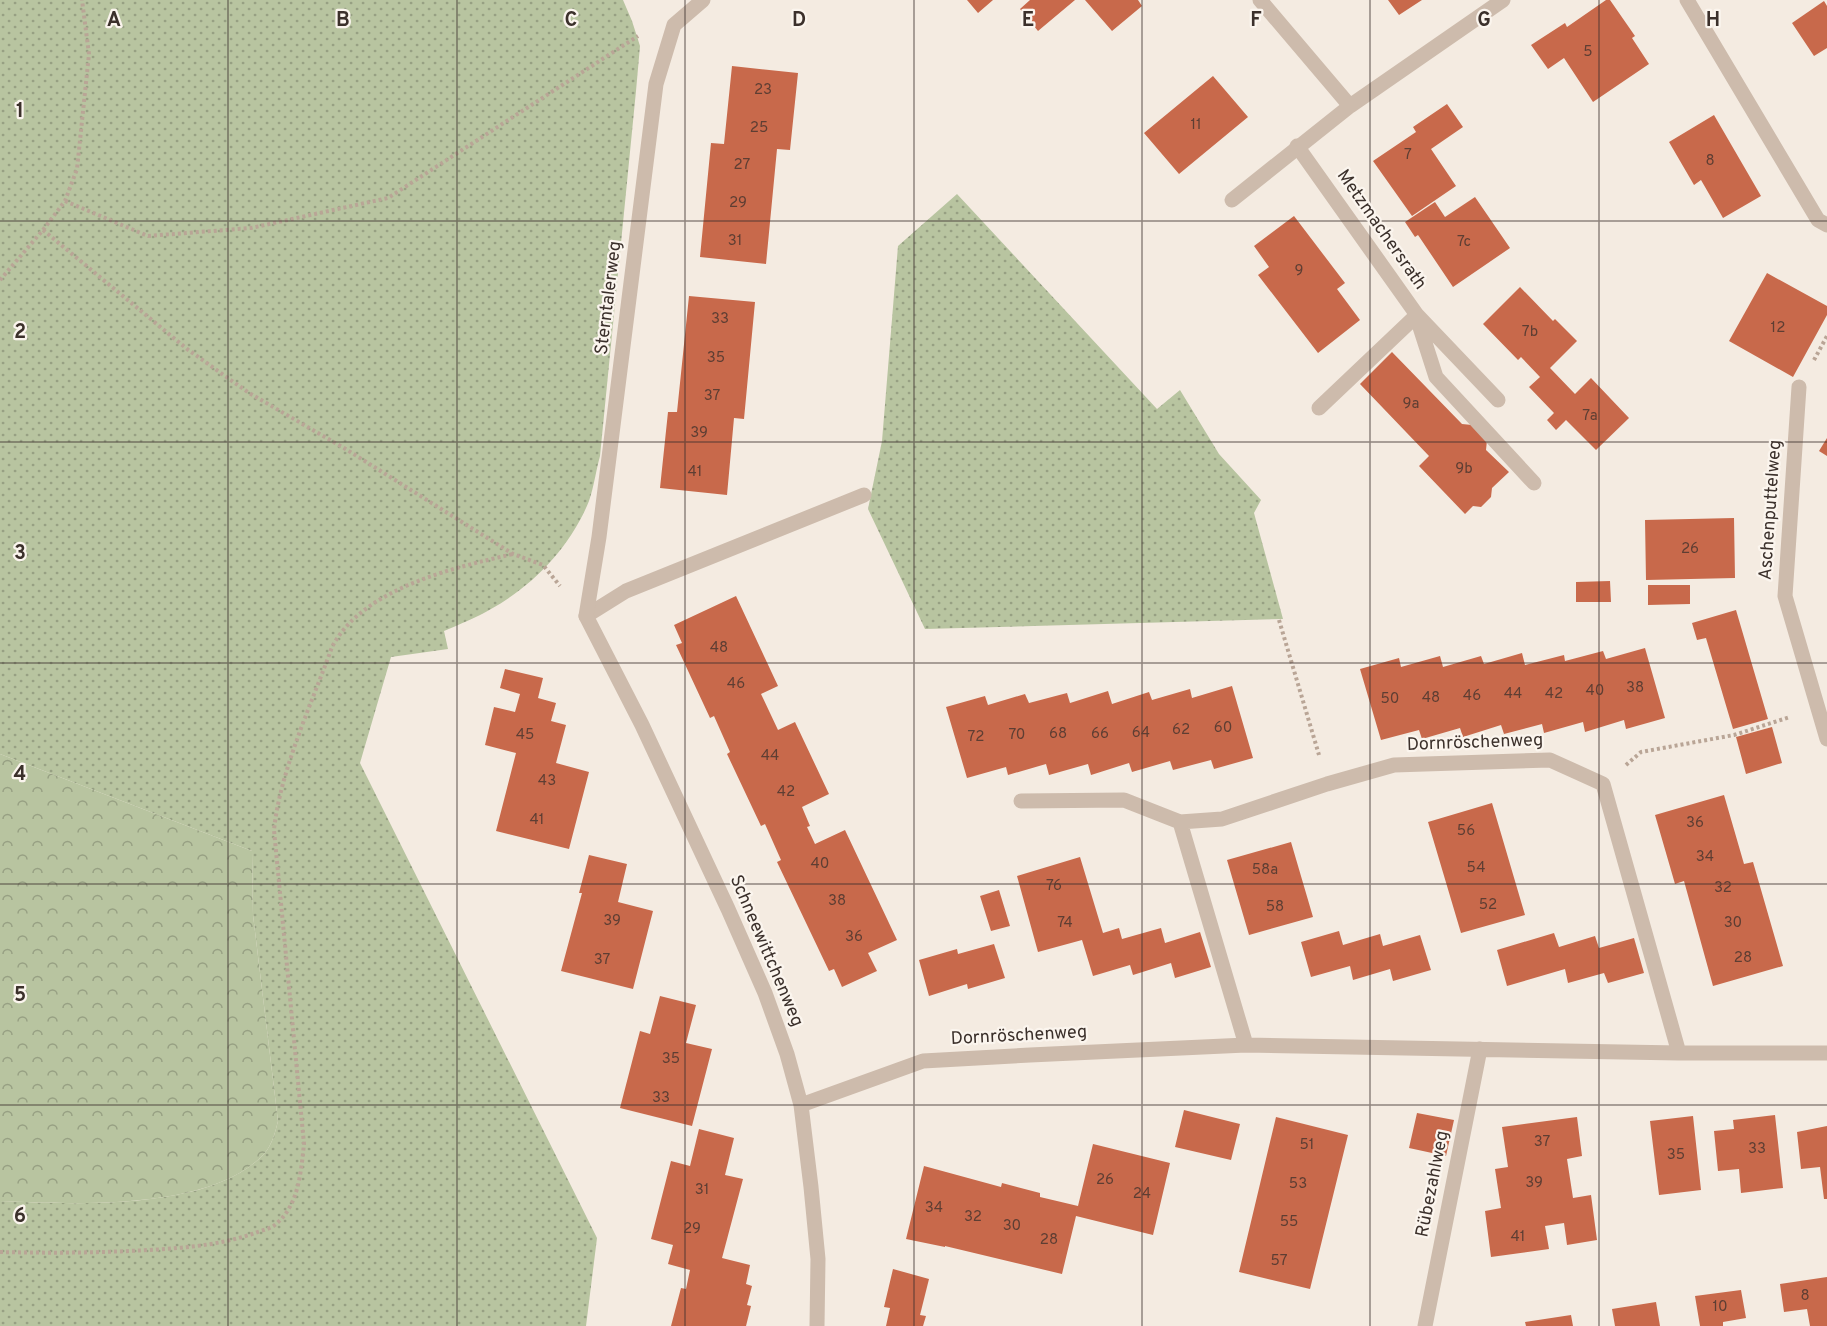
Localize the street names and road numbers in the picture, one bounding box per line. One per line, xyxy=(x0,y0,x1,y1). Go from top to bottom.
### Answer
street label: Metzmachersrath xyxy=(1331,165,1431,295)
street label: Sterntalerweg xyxy=(591,240,627,356)
street label: Aschenputtelweg xyxy=(1755,439,1787,581)
street label: Dornröschenweg xyxy=(1406,729,1544,757)
street label: Schneewittchenweg xyxy=(724,872,808,1030)
street label: Dornröschenweg xyxy=(950,1021,1088,1051)
street label: Rübezahlweg xyxy=(1411,1129,1455,1239)

